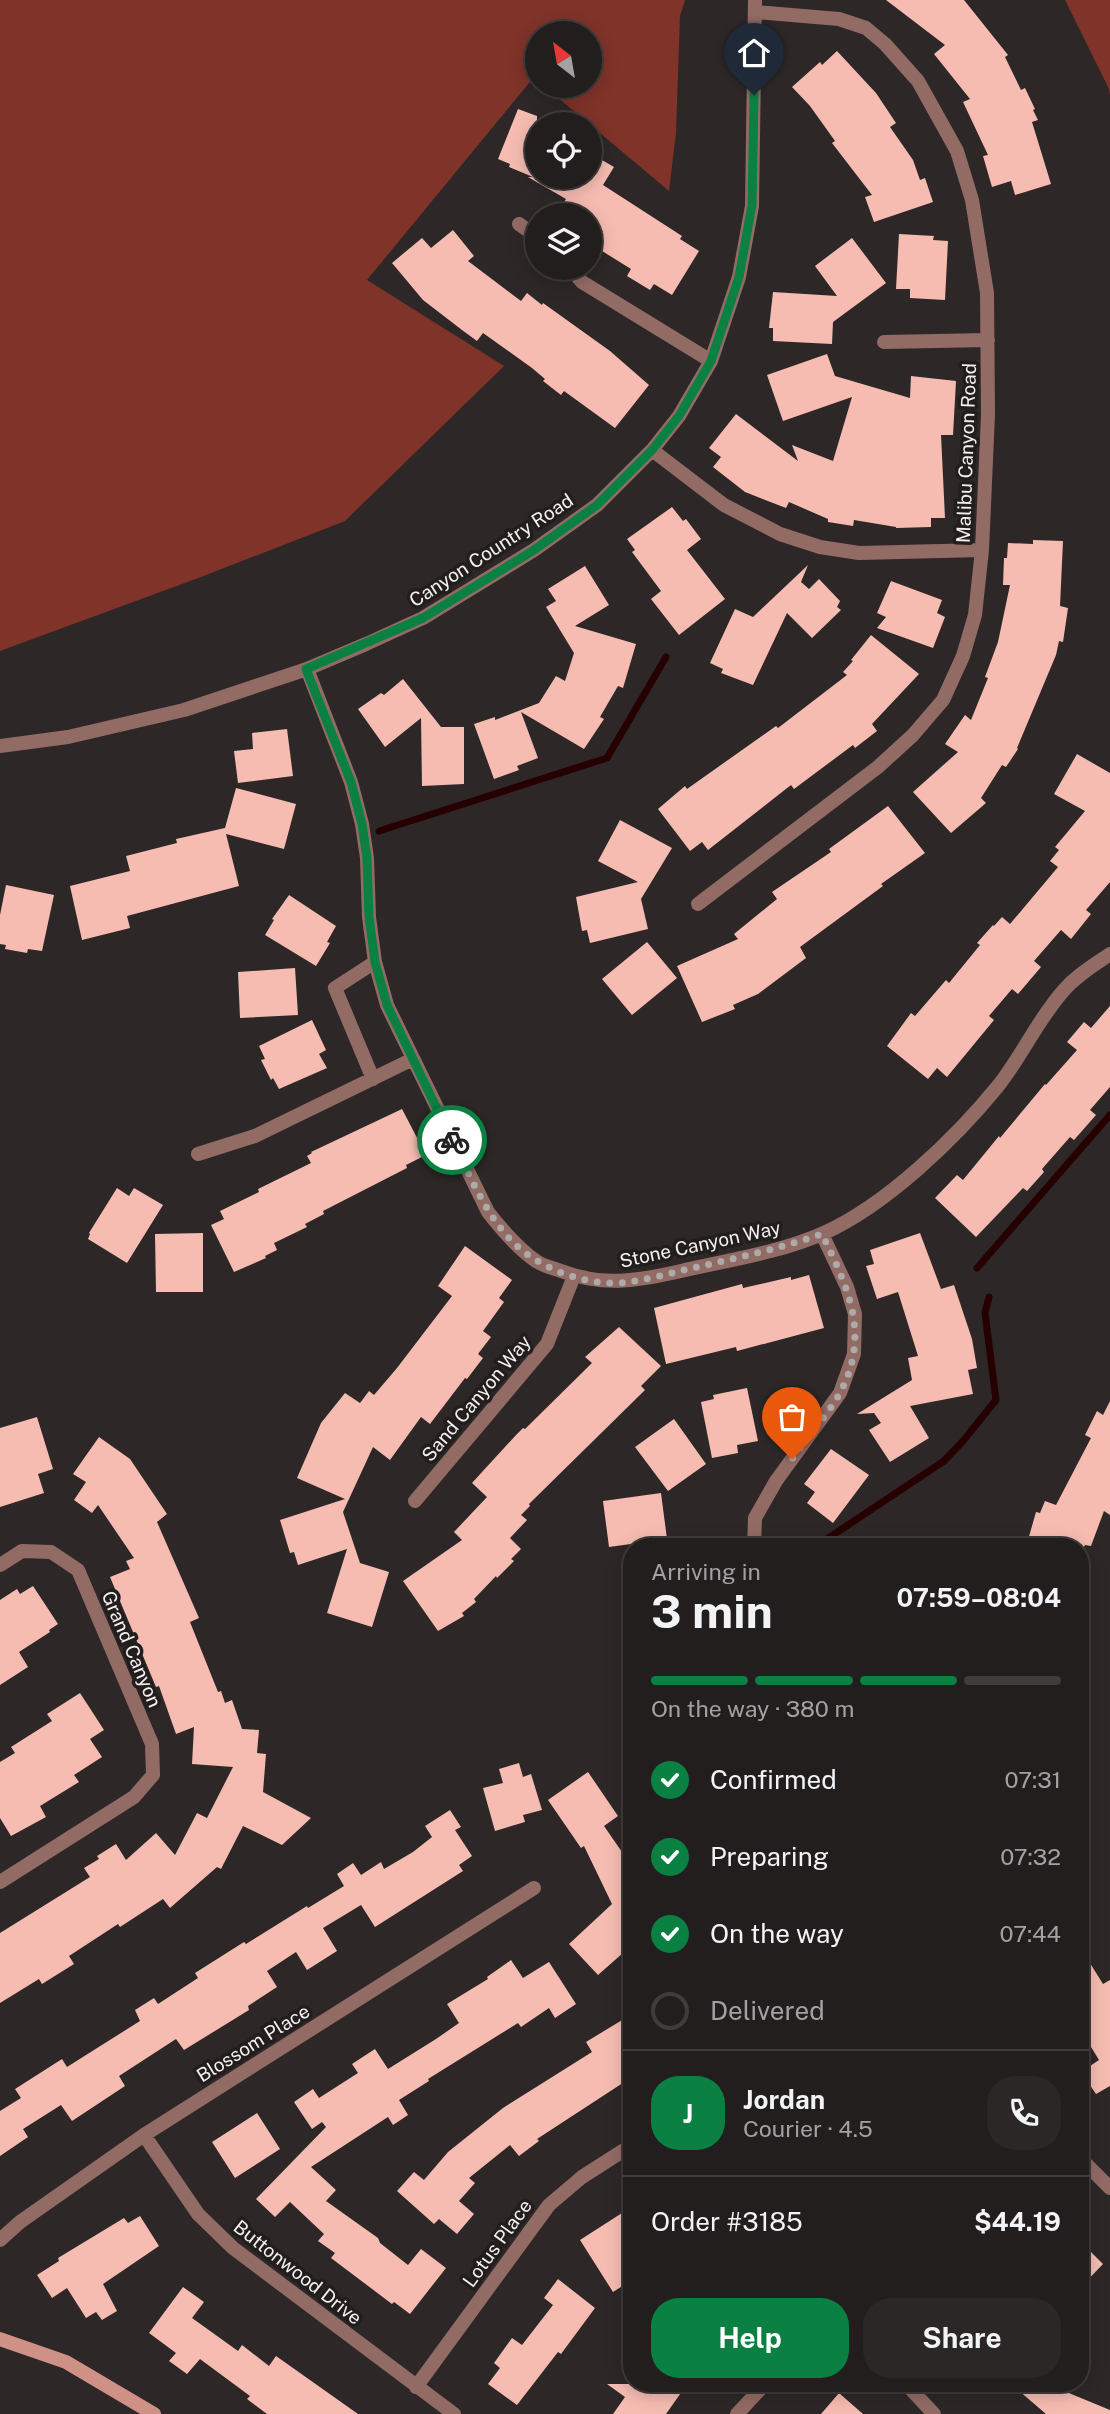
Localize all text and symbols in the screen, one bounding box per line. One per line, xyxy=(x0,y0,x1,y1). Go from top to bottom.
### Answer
north arrow xyxy=(525,21,602,98)
map controls xyxy=(525,21,602,280)
pin xyxy=(724,23,784,95)
icon: home xyxy=(735,34,773,72)
button: locate xyxy=(525,112,602,189)
button: layers xyxy=(525,203,602,280)
street label: Malibu Canyon Road xyxy=(952,363,980,543)
street label: Canyon Country Road xyxy=(405,489,577,611)
courier xyxy=(417,1105,487,1175)
icon: bike xyxy=(433,1121,471,1159)
street label: Stone Canyon Way xyxy=(617,1216,783,1272)
street label: Sand Canyon Way xyxy=(417,1331,535,1465)
pin xyxy=(762,1387,822,1459)
icon: bag xyxy=(773,1398,811,1436)
text: Arriving in xyxy=(651,1558,761,1585)
text: 07:59–08:04 xyxy=(896,1582,1061,1613)
text: 3 min xyxy=(651,1584,773,1638)
street label: Grand Canyon xyxy=(98,1588,166,1710)
text: On the way · 380 m xyxy=(651,1695,854,1722)
icon: check xyxy=(651,1761,689,1799)
text: Confirmed xyxy=(710,1764,837,1795)
text: 07:31 xyxy=(1004,1766,1061,1793)
icon: check xyxy=(651,1838,689,1876)
text: Preparing xyxy=(710,1841,829,1872)
text: 07:32 xyxy=(1000,1843,1061,1870)
icon: check xyxy=(651,1915,689,1953)
text: On the way xyxy=(710,1918,844,1949)
text: 07:44 xyxy=(1000,1920,1061,1947)
text: Delivered xyxy=(710,1995,825,2026)
street label: Blossom Place xyxy=(192,1999,314,2087)
button: phone xyxy=(987,2076,1061,2150)
text: Jordan xyxy=(743,2084,825,2115)
text: J xyxy=(683,2098,693,2129)
text: Courier · 4.5 xyxy=(743,2115,873,2142)
street label: Lotus Place xyxy=(458,2195,536,2291)
text: Order #3185 xyxy=(651,2206,803,2237)
text: $44.19 xyxy=(974,2206,1061,2237)
street label: Buttonwood Drive xyxy=(230,2215,366,2329)
button: Help xyxy=(651,2298,849,2378)
button: Share xyxy=(863,2298,1061,2378)

